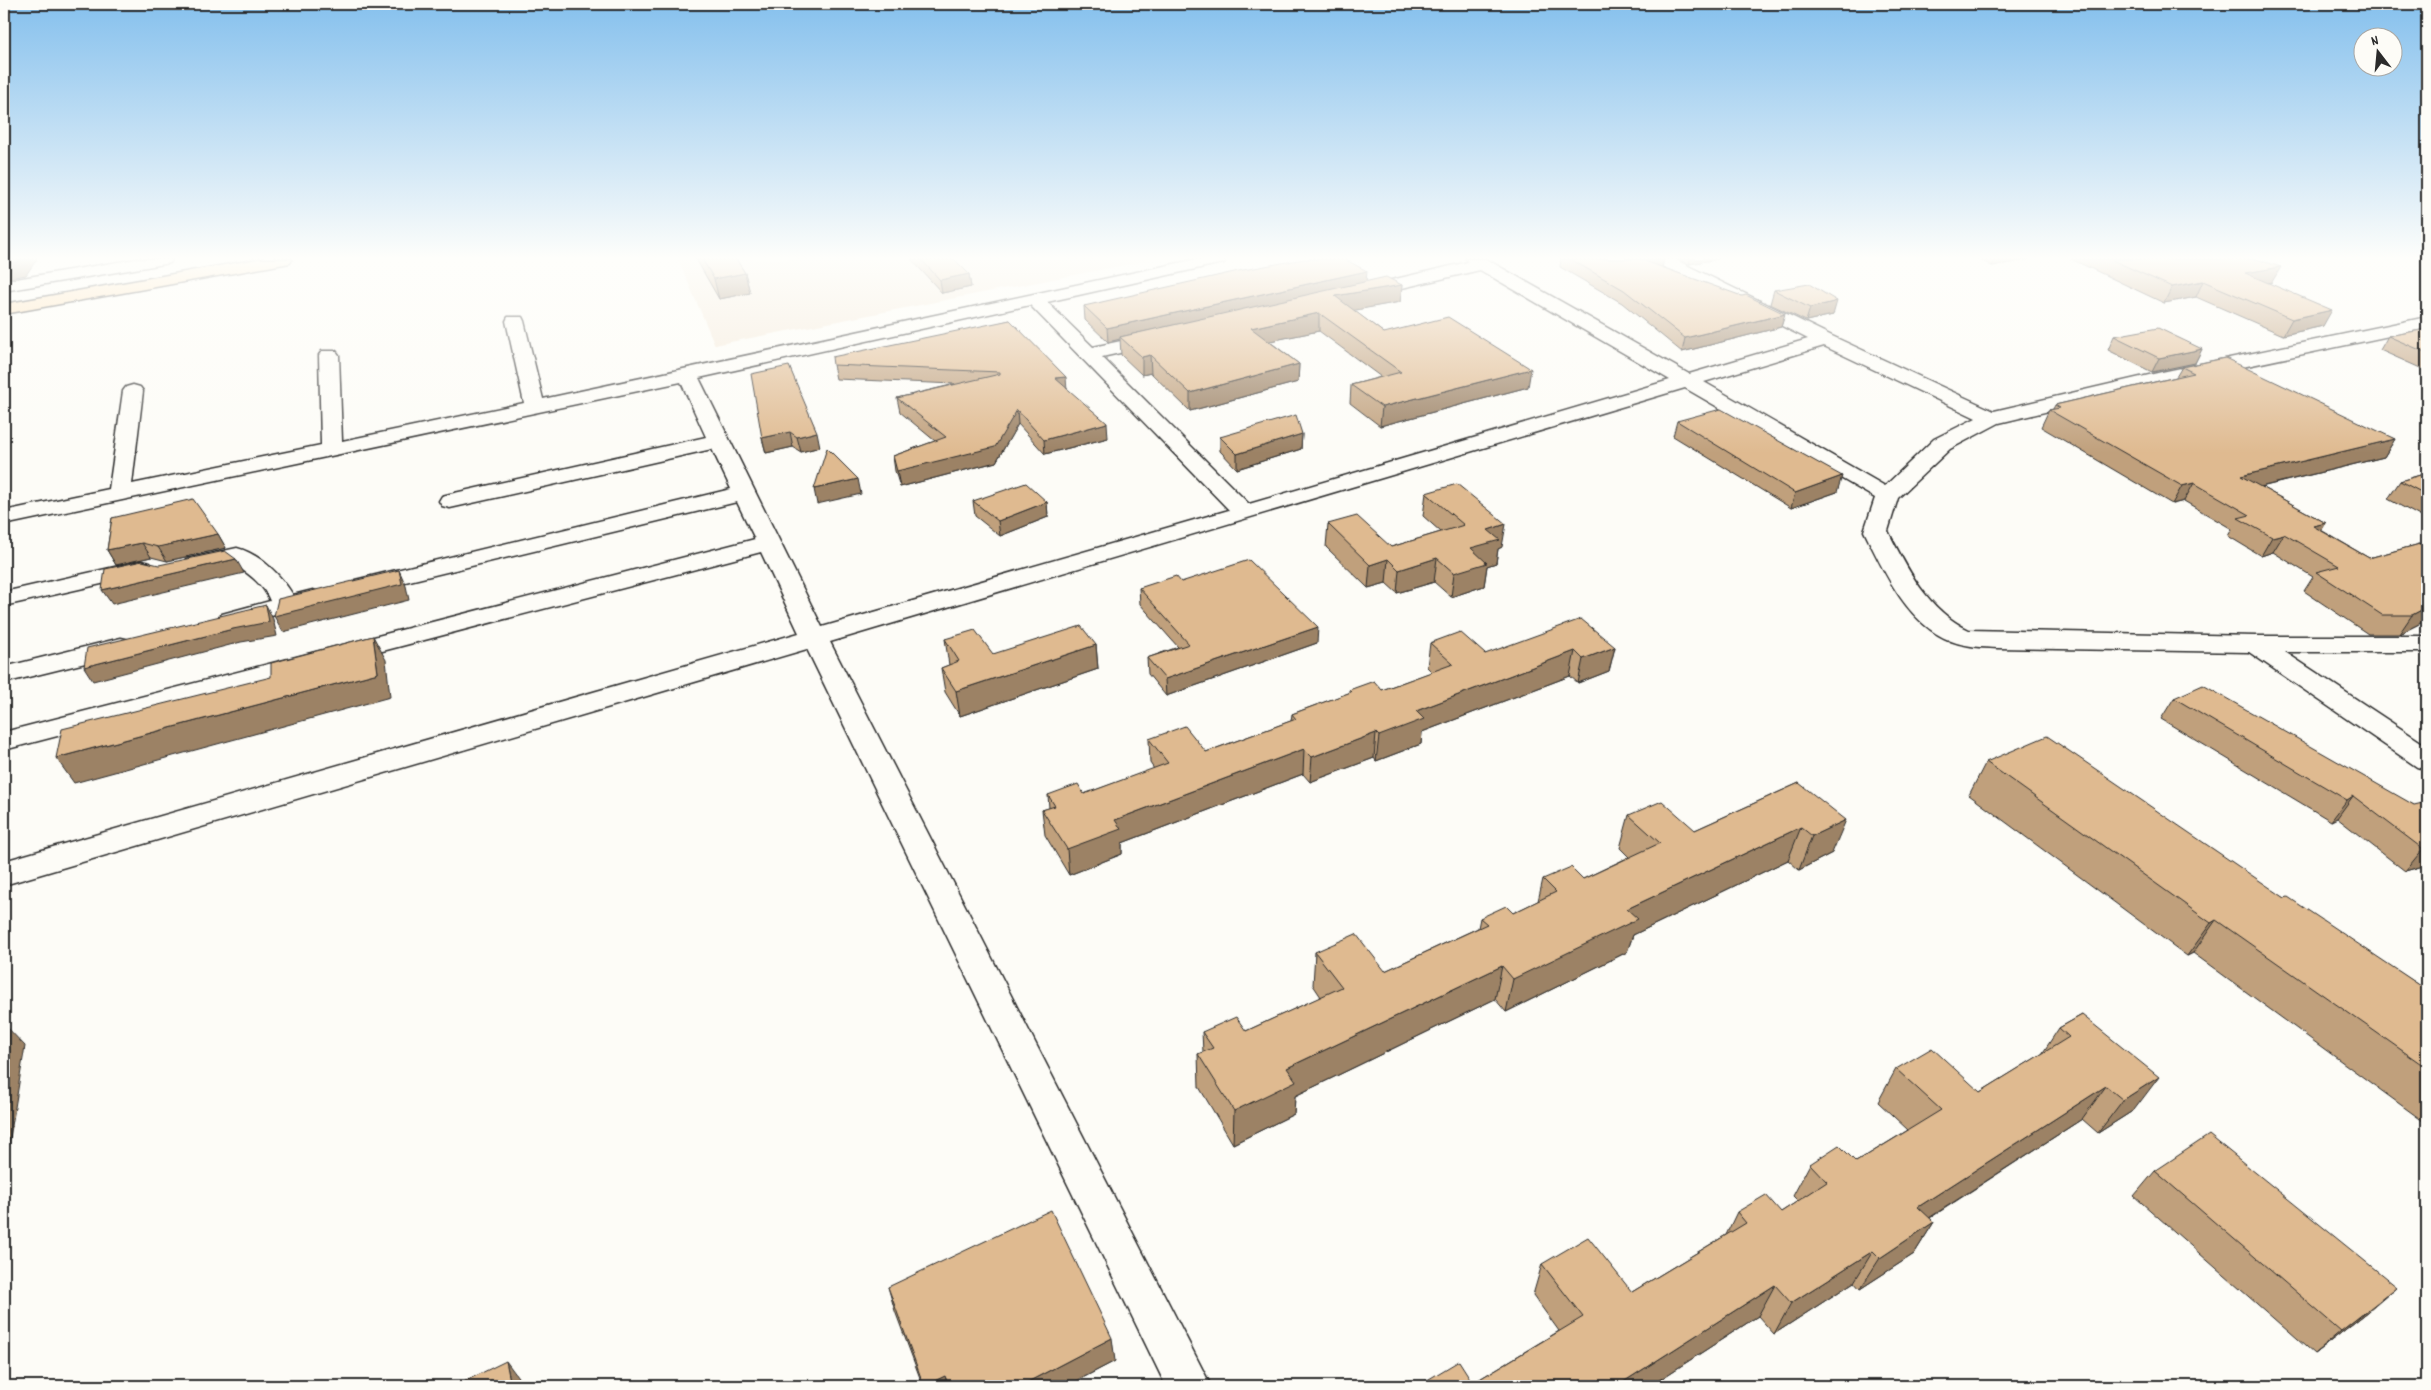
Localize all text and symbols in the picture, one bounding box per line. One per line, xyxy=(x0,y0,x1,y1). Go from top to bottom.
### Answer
north arrow xyxy=(2354,28,2404,78)
text: N xyxy=(2369,31,2381,52)

